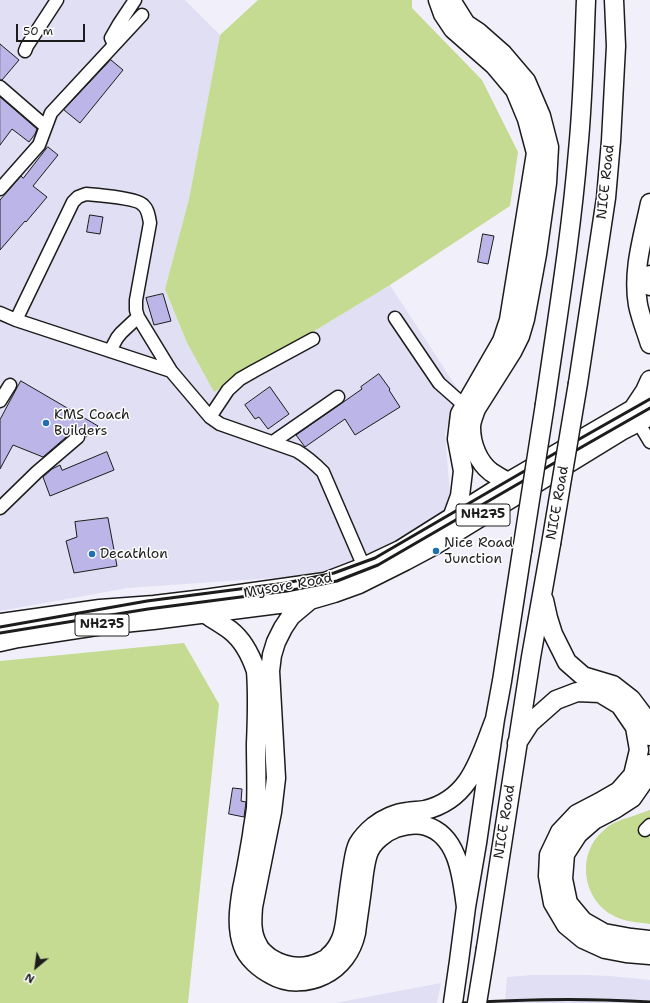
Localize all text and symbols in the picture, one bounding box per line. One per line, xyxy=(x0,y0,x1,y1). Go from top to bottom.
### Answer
scale bar xyxy=(18,16,87,42)
text: 50 m xyxy=(23,23,53,39)
street label: NICE Road xyxy=(594,144,618,220)
place label: KMS Coach Builders xyxy=(54,407,130,440)
marker: KMS Coach Builders xyxy=(41,418,51,428)
street label: NICE Road xyxy=(543,465,573,541)
road number: NH275 xyxy=(456,504,510,526)
place label: Nice Road Junction xyxy=(444,535,513,568)
place label: Decathlon xyxy=(100,546,168,562)
marker: Nice Road Junction xyxy=(431,546,441,556)
marker: Decathlon xyxy=(87,549,97,559)
street label: Mysore Road xyxy=(242,570,334,602)
road number: NH275 xyxy=(75,614,129,636)
street label: NICE Road xyxy=(491,784,519,860)
north arrow xyxy=(16,947,56,987)
text: N xyxy=(22,969,37,987)

